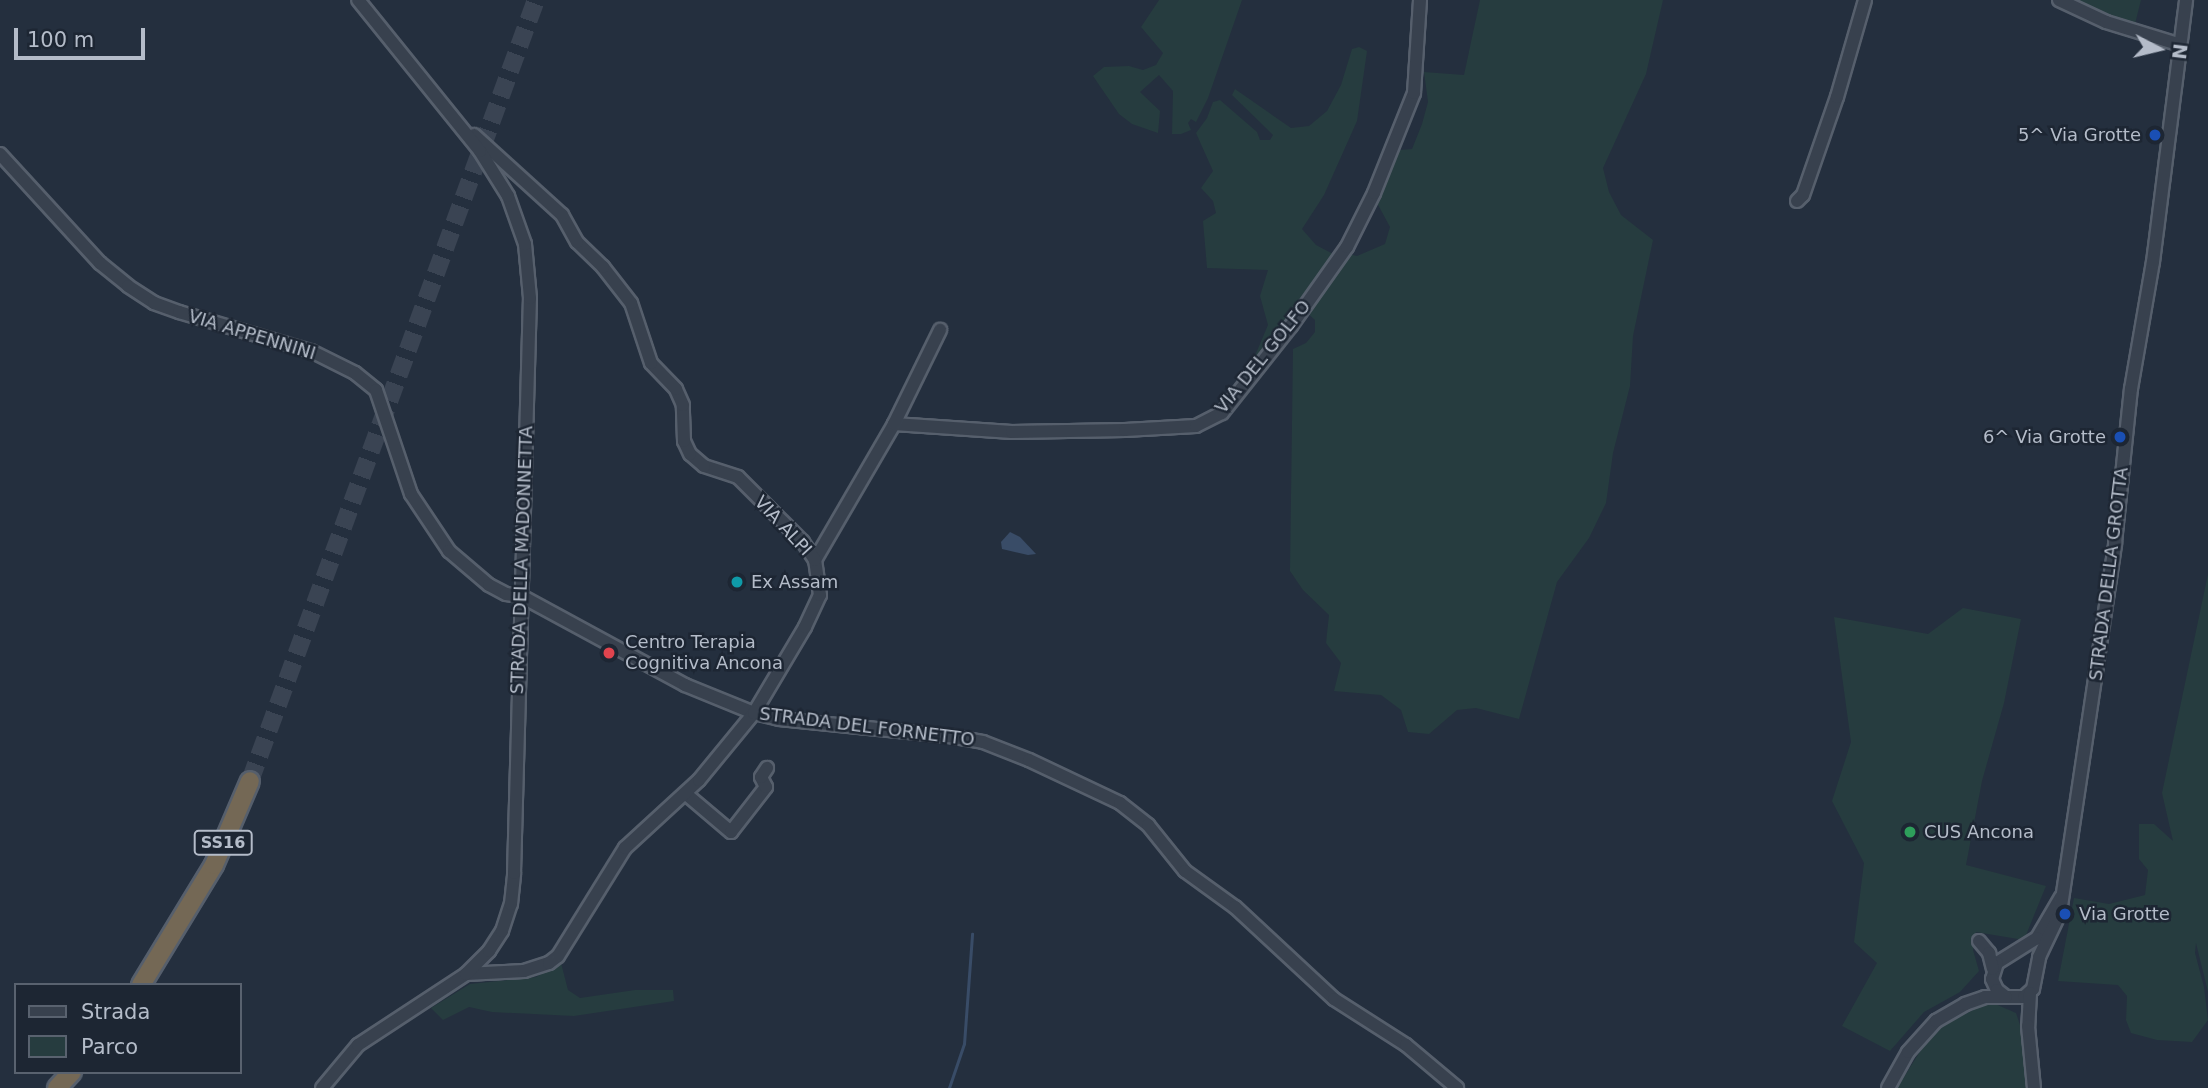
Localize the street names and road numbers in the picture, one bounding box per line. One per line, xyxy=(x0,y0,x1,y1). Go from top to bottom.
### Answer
street label: VIA DEL GOLFO xyxy=(1211,296,1315,418)
street label: VIA APPENNINI xyxy=(186,305,318,365)
street label: STRADA DELLA MADONNETTA xyxy=(507,425,537,695)
street label: STRADA DELLA GROTTA xyxy=(2085,466,2133,682)
street label: VIA ALPI xyxy=(750,492,816,560)
street label: STRADA DEL FORNETTO xyxy=(758,703,976,751)
road number: SS16 xyxy=(193,830,253,856)

